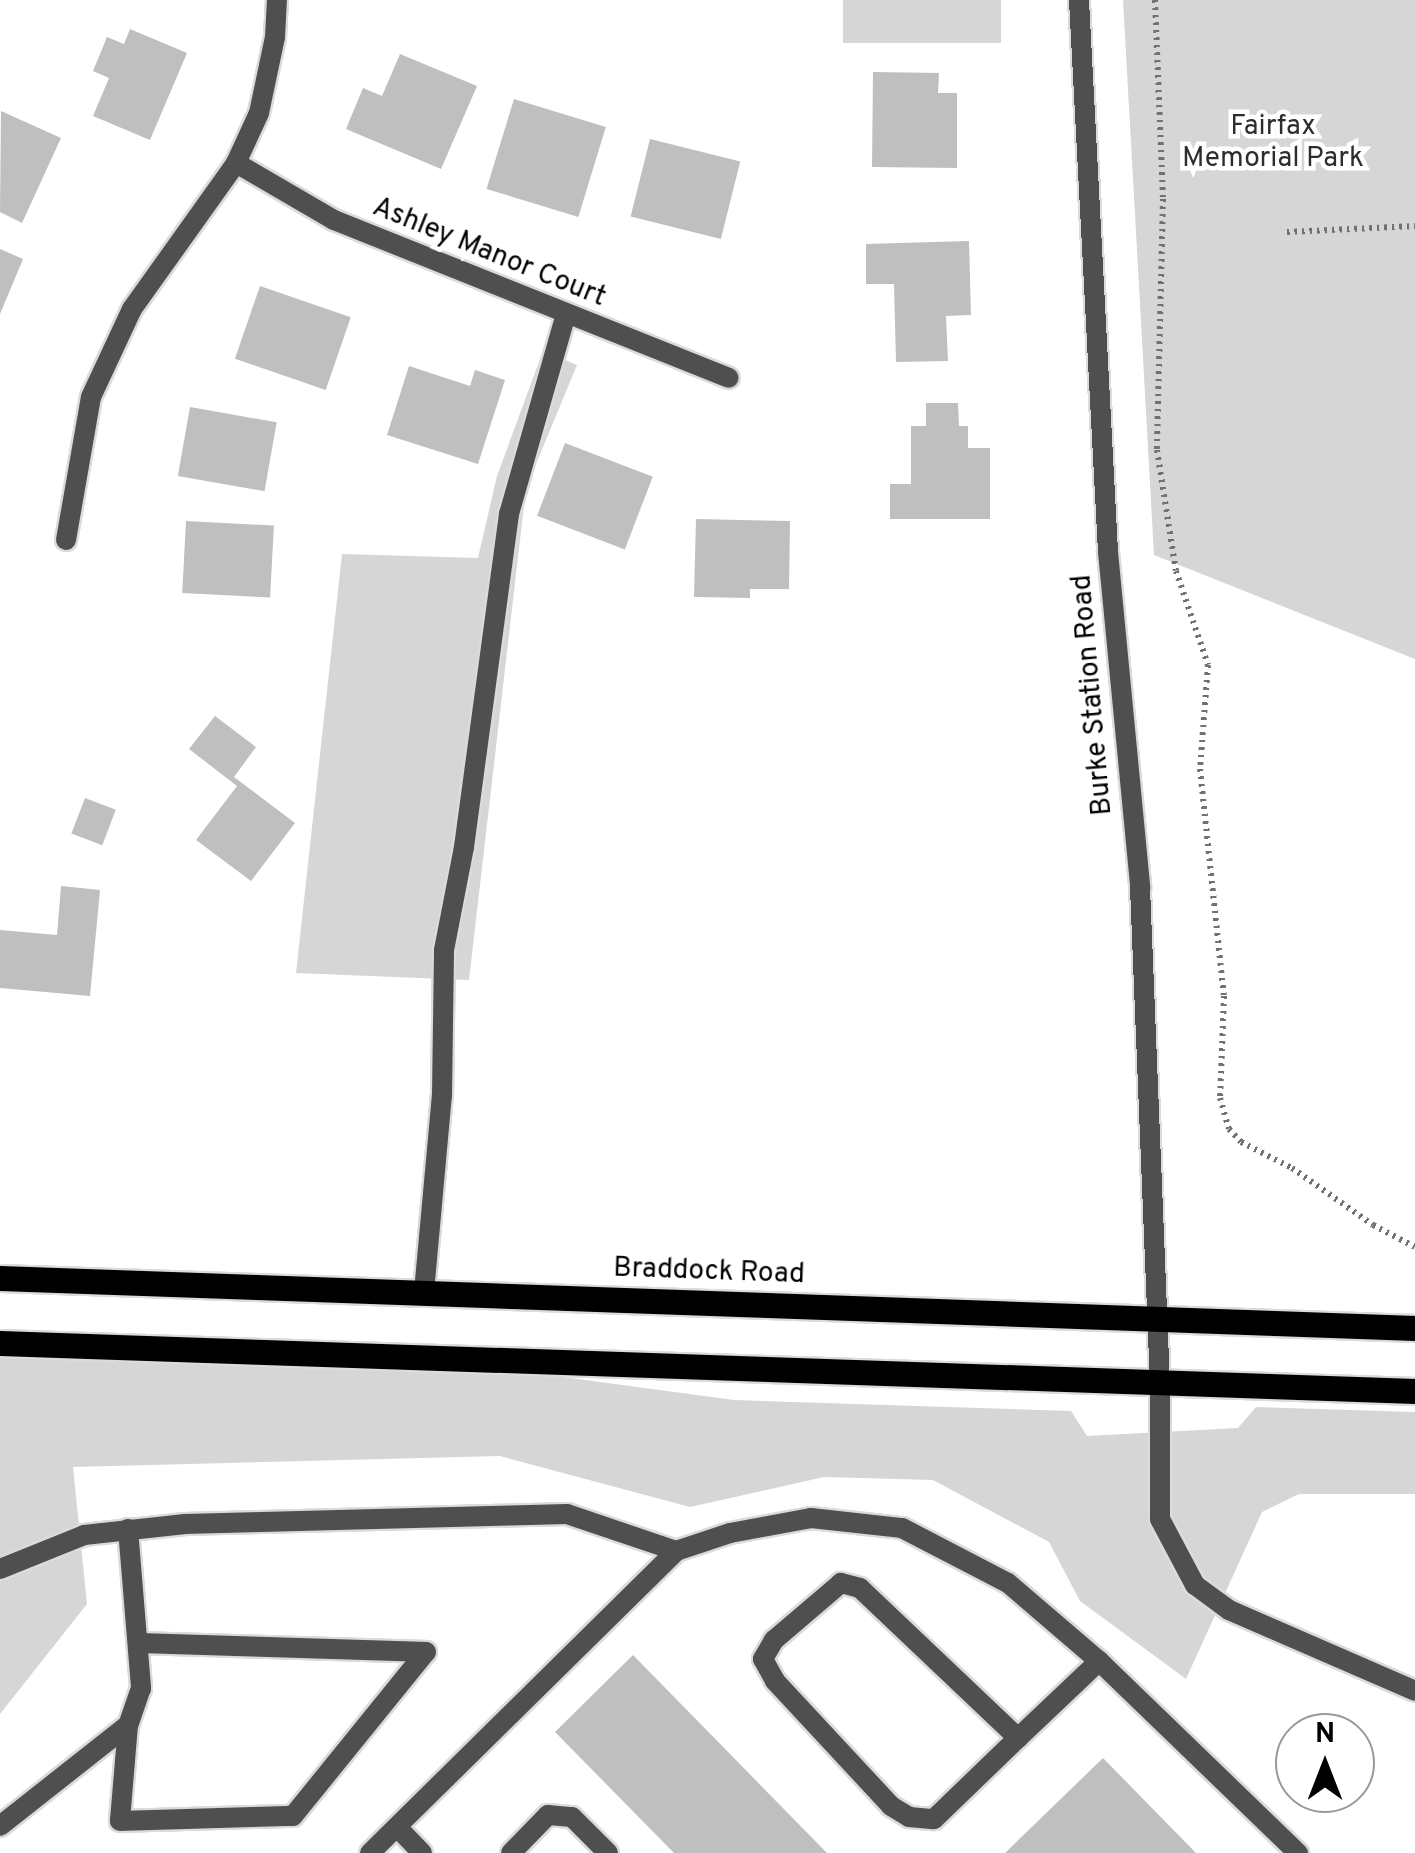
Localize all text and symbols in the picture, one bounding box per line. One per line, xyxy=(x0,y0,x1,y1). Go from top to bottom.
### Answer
park label: Fairfax Memorial Park xyxy=(1182,110,1364,176)
street label: Ashley Manor Court xyxy=(367,191,611,315)
street label: Burke Station Road xyxy=(1066,573,1120,817)
street label: Braddock Road xyxy=(613,1252,805,1292)
north arrow xyxy=(1275,1713,1375,1813)
text: N xyxy=(1315,1717,1335,1753)

